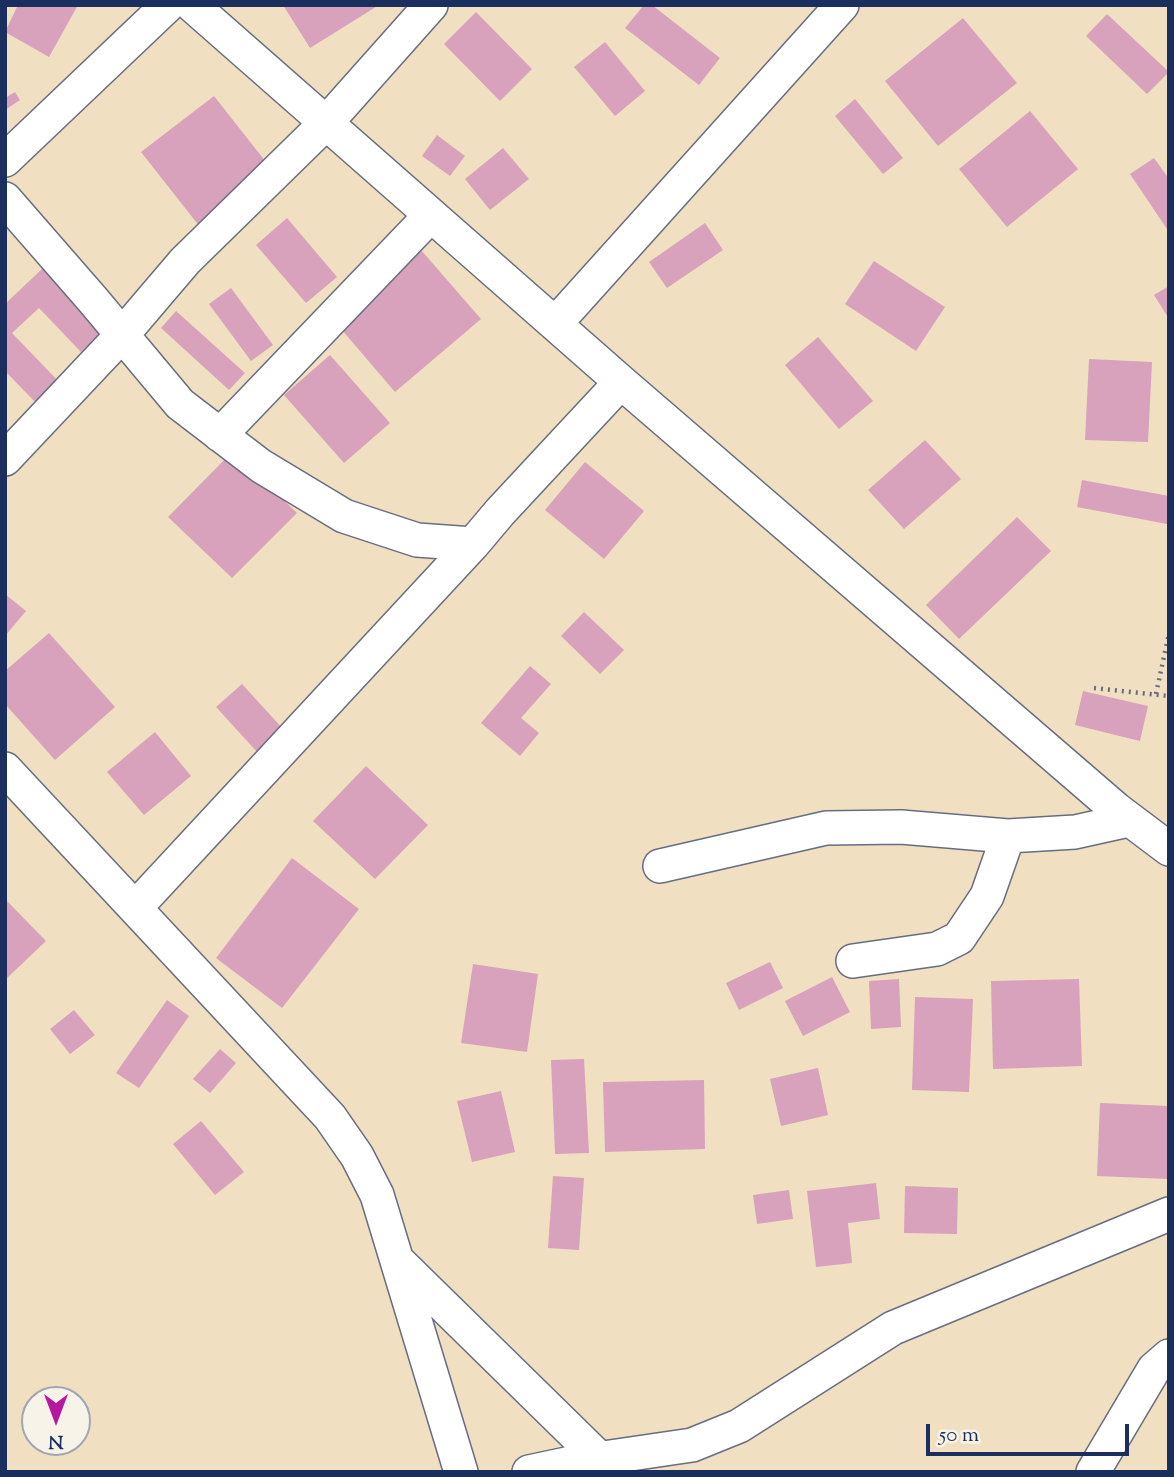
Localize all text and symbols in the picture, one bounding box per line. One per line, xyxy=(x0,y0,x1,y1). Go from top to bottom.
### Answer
north arrow xyxy=(21,1386,91,1456)
scale bar xyxy=(929,1410,1132,1454)
text: 50 m xyxy=(939,1421,979,1451)
text: N xyxy=(48,1427,64,1454)

